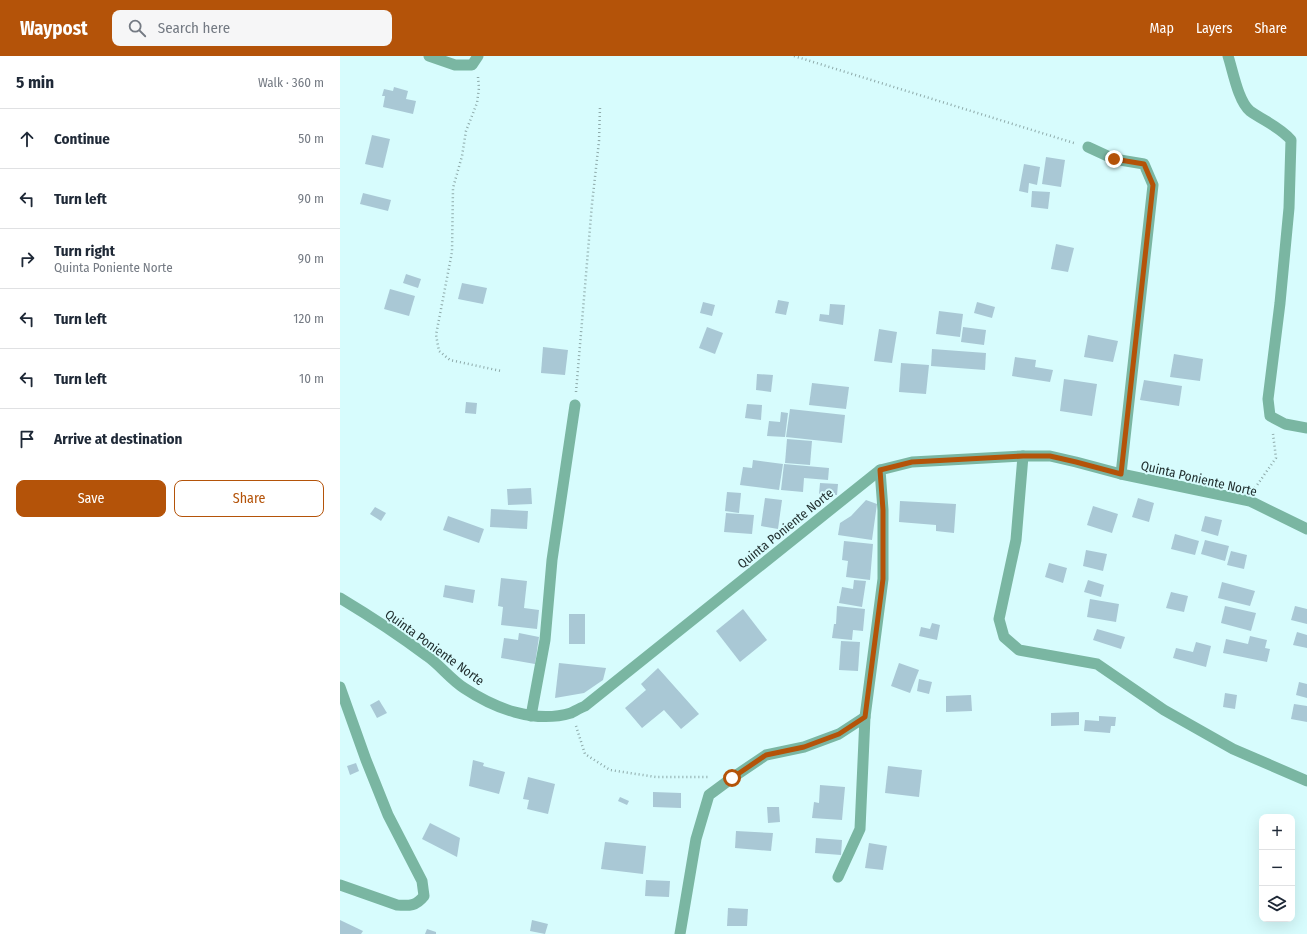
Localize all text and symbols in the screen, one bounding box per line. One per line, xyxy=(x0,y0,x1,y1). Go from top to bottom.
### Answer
search box xyxy=(112,10,392,46)
text: Waypost xyxy=(20,17,88,40)
icon: search xyxy=(126,17,148,39)
text: Search here xyxy=(158,19,230,37)
text: Map xyxy=(1150,20,1174,37)
text: Layers xyxy=(1196,20,1232,37)
text: Share xyxy=(1254,20,1287,37)
text: 5 min xyxy=(16,72,54,93)
text: Walk · 360 m xyxy=(258,75,324,90)
icon: ahead xyxy=(16,128,38,150)
text: Continue xyxy=(54,130,110,148)
text: 50 m xyxy=(298,131,324,146)
route end xyxy=(1105,150,1123,168)
icon: left xyxy=(16,188,38,210)
text: Turn left xyxy=(54,190,107,208)
text: 90 m xyxy=(298,191,324,206)
text: Turn right xyxy=(54,242,115,260)
icon: right xyxy=(16,248,38,270)
text: 90 m xyxy=(298,251,324,266)
text: Quinta Poniente Norte xyxy=(54,260,173,275)
icon: left xyxy=(16,308,38,330)
text: Turn left xyxy=(54,310,107,328)
text: 120 m xyxy=(293,311,324,326)
icon: left xyxy=(16,368,38,390)
text: Turn left xyxy=(54,370,107,388)
text: 10 m xyxy=(299,371,324,386)
icon: arrive xyxy=(16,428,38,450)
text: Arrive at destination xyxy=(54,430,182,448)
street label: Quinta Poniente Norte xyxy=(1139,458,1258,499)
button: Save xyxy=(16,480,166,517)
button: Share xyxy=(174,480,324,517)
street label: Quinta Poniente Norte xyxy=(735,485,836,572)
street label: Quinta Poniente Norte xyxy=(382,606,487,688)
route start xyxy=(723,769,741,787)
map controls xyxy=(1259,814,1295,922)
button: + xyxy=(1259,814,1295,850)
button: − xyxy=(1259,850,1295,886)
button: layers xyxy=(1259,886,1295,922)

